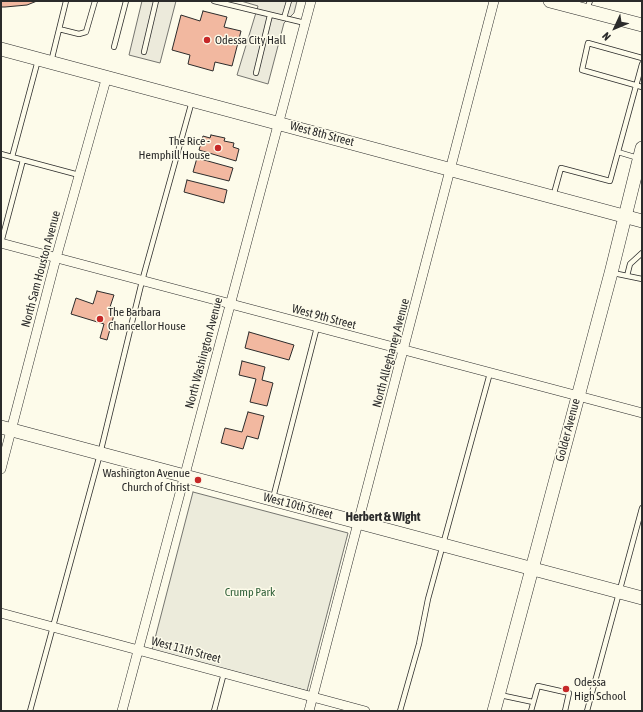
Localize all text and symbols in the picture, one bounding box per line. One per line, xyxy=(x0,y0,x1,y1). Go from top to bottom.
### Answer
north arrow xyxy=(595,8,635,48)
text: N xyxy=(600,30,613,43)
place label: Odessa City Hall xyxy=(215,33,286,47)
marker: Odessa City Hall xyxy=(202,35,212,45)
street label: West 8th Street xyxy=(288,119,356,149)
place label: The Rice - Hemphill House xyxy=(139,134,210,162)
marker: The Rice - Hemphill House xyxy=(213,143,223,153)
street label: North Sam Houston Avenue xyxy=(18,209,64,329)
street label: North Washington Avenue xyxy=(182,296,226,410)
street label: North Alleghaney Avenue xyxy=(370,297,412,409)
street label: West 9th Street xyxy=(290,302,358,332)
place label: The Barbara Chancellor House xyxy=(108,305,186,333)
marker: The Barbara Chancellor House xyxy=(95,314,105,324)
street label: Golder Avenue xyxy=(553,397,583,463)
place label: Washington Avenue Church of Christ xyxy=(103,466,190,494)
marker: Washington Avenue Church of Christ xyxy=(193,475,203,485)
street label: West 10th Street xyxy=(262,490,334,522)
district label: Herbert & Wight xyxy=(345,509,421,525)
park label: Crump Park xyxy=(225,585,275,599)
street label: West 11th Street xyxy=(150,634,222,666)
place label: Odessa High School xyxy=(574,675,626,703)
marker: Odessa High School xyxy=(561,684,571,694)

